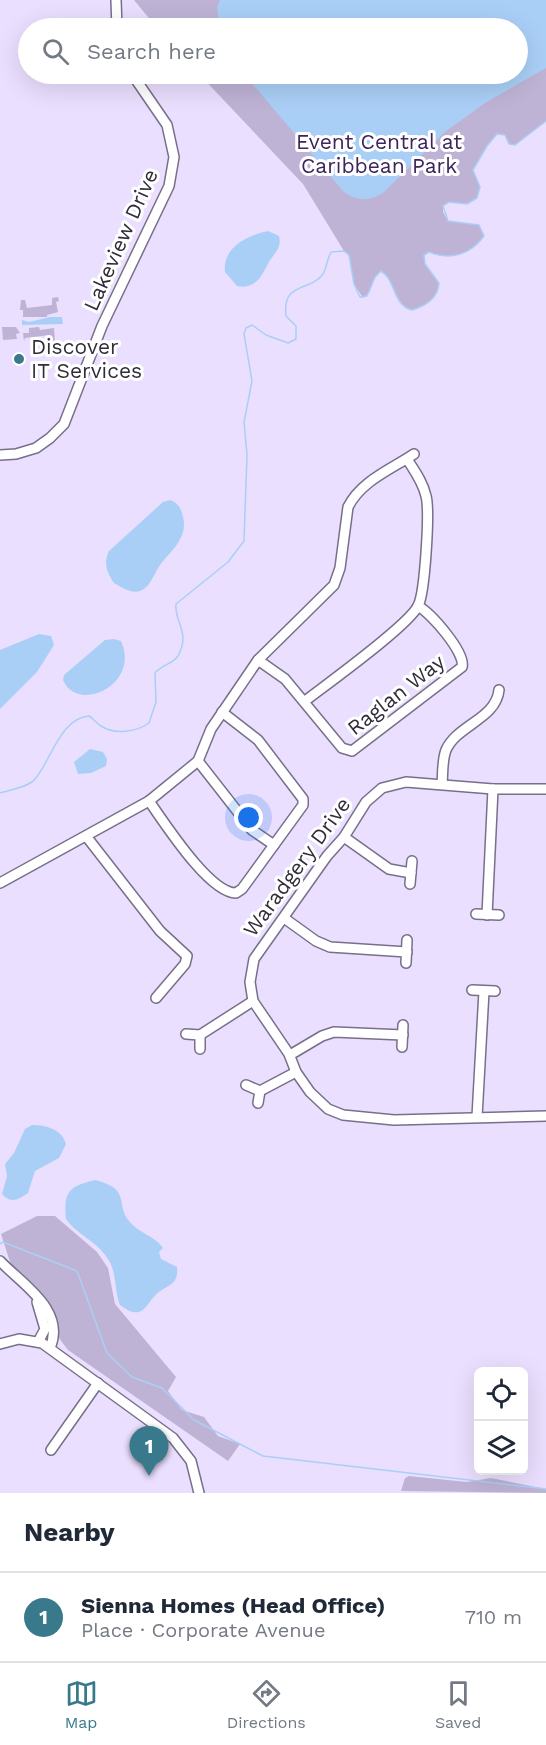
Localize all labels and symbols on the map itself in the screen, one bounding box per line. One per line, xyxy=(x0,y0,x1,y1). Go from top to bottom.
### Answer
park label: Event Central at Caribbean Park xyxy=(296,129,462,178)
street label: Lakeview Drive xyxy=(78,165,163,315)
place label: Discover IT Services xyxy=(31,334,142,383)
marker: Discover IT Services xyxy=(12,352,26,366)
street label: Raglan Way xyxy=(342,649,449,740)
street label: Waradgery Drive xyxy=(238,792,356,941)
your location xyxy=(234,803,263,832)
pin: 1 xyxy=(130,1426,168,1476)

